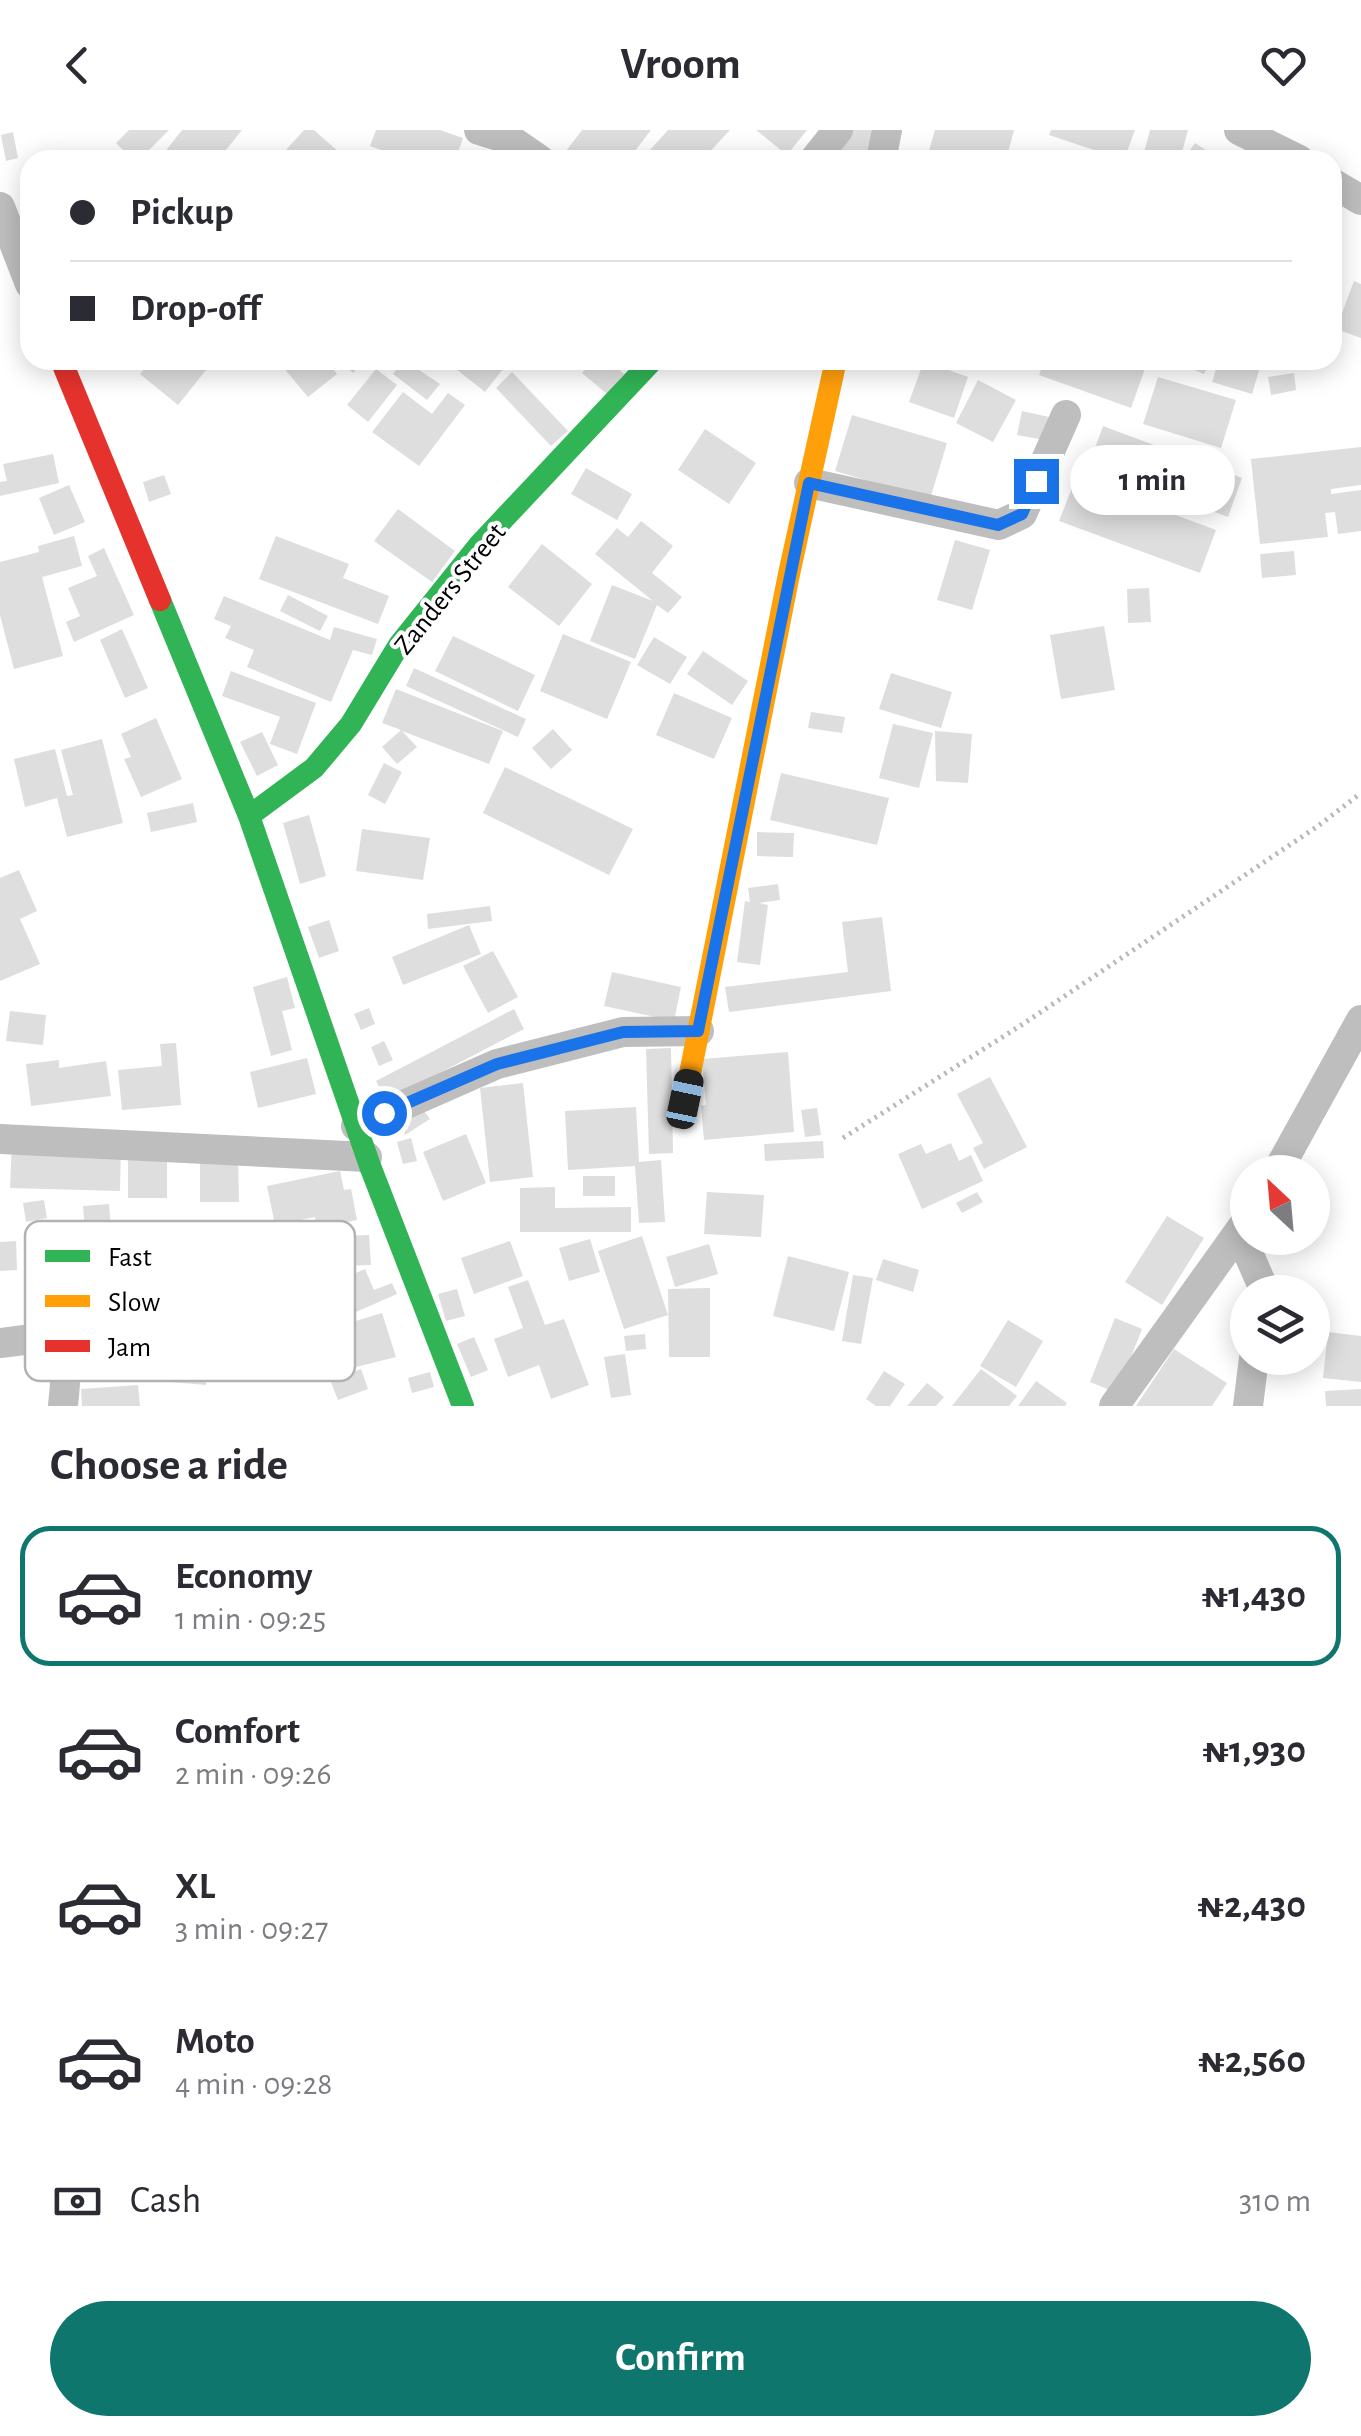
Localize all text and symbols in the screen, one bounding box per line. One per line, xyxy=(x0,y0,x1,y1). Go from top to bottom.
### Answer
icon: back xyxy=(50,38,105,93)
icon: heart xyxy=(1256,38,1311,93)
text: Vroom xyxy=(620,42,741,87)
text: Pickup xyxy=(130,194,234,232)
text: Drop-off xyxy=(130,290,261,328)
callout: 1 min xyxy=(1071,446,1236,516)
route end xyxy=(1014,459,1059,504)
text: 1 min xyxy=(1119,464,1186,496)
street label: Zanders Street xyxy=(390,519,512,660)
car xyxy=(664,1067,706,1131)
route start xyxy=(362,1091,407,1136)
north arrow xyxy=(1230,1155,1330,1255)
map controls xyxy=(1230,1155,1330,1375)
legend xyxy=(25,1221,355,1381)
text: Fast xyxy=(108,1244,152,1272)
button: layers xyxy=(1230,1275,1330,1375)
text: Slow xyxy=(108,1289,160,1317)
text: Jam xyxy=(108,1334,151,1362)
text: Choose a ride xyxy=(50,1443,288,1488)
icon: car xyxy=(55,1551,145,1641)
text: Economy xyxy=(175,1558,313,1596)
text: ₦1,430 xyxy=(1202,1577,1306,1615)
text: 1 min · 09:25 xyxy=(175,1603,326,1635)
icon: car xyxy=(55,1706,145,1796)
text: Comfort xyxy=(175,1713,300,1751)
text: ₦1,930 xyxy=(1202,1732,1306,1770)
text: 2 min · 09:26 xyxy=(175,1758,331,1790)
icon: car xyxy=(55,1861,145,1951)
text: XL xyxy=(175,1868,215,1906)
text: ₦2,430 xyxy=(1197,1887,1306,1925)
text: 3 min · 09:27 xyxy=(175,1913,328,1945)
icon: car xyxy=(55,2016,145,2106)
text: Moto xyxy=(175,2023,255,2061)
text: ₦2,560 xyxy=(1198,2042,1306,2080)
text: 4 min · 09:28 xyxy=(175,2068,332,2100)
icon: cash xyxy=(50,2174,105,2229)
text: Cash xyxy=(130,2182,201,2220)
text: 310 m xyxy=(1239,2185,1311,2217)
button: Confirm xyxy=(50,2301,1311,2416)

